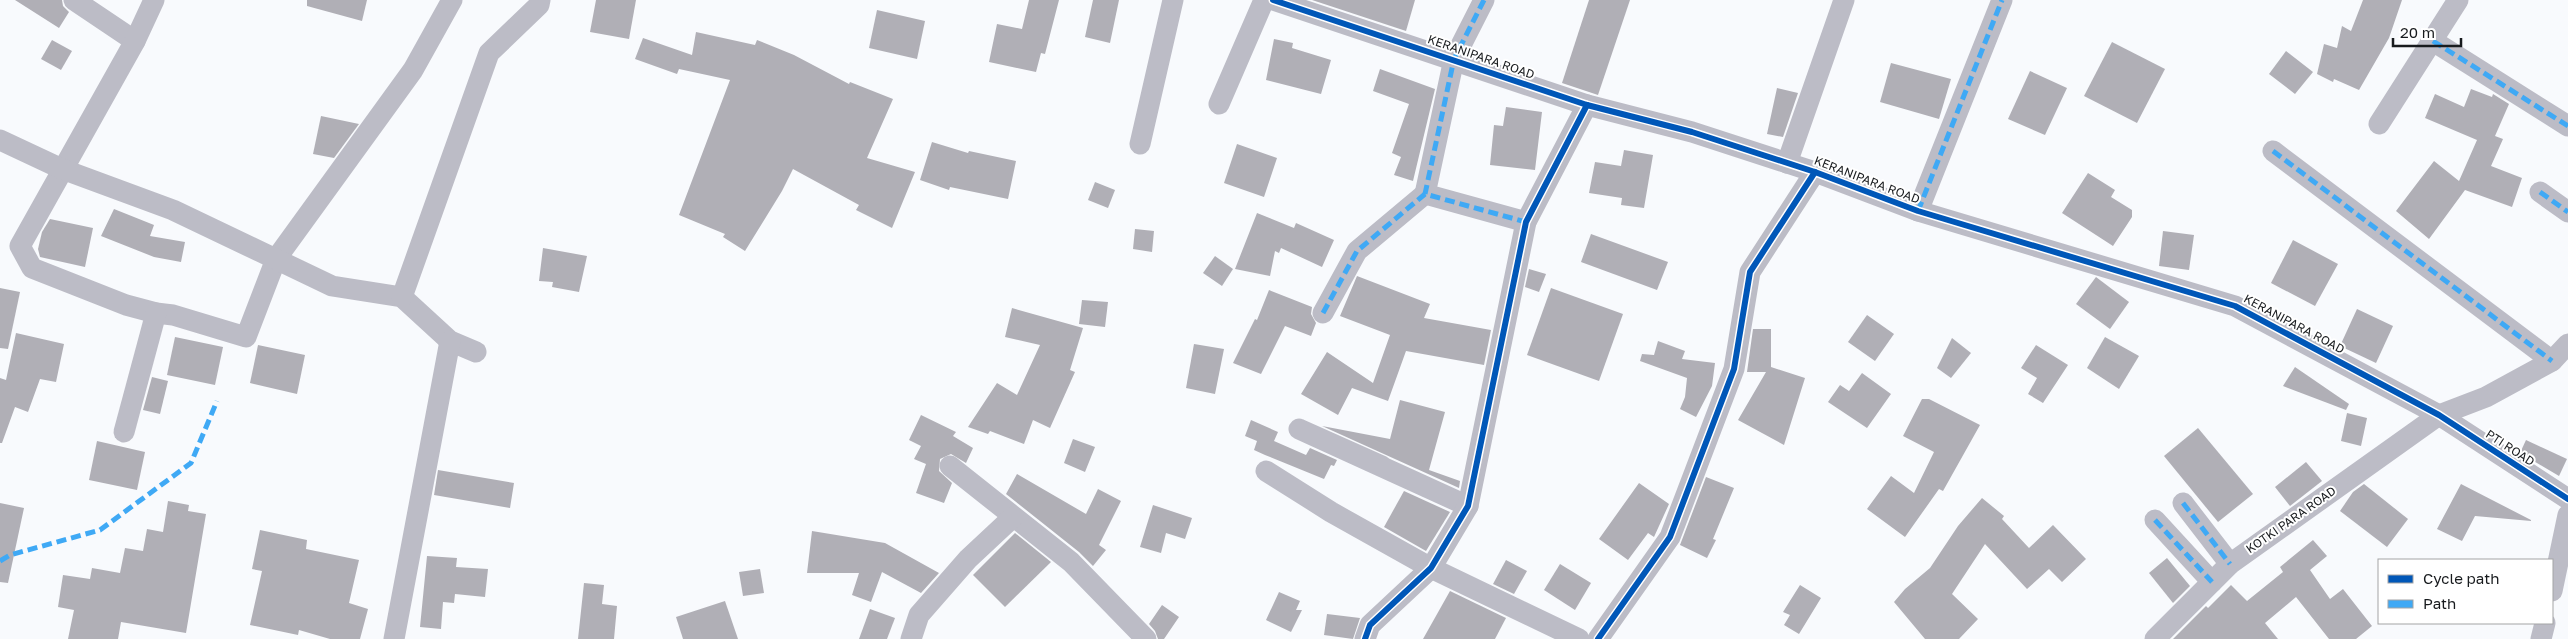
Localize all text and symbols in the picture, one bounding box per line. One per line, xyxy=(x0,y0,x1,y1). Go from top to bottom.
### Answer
scale bar xyxy=(2393,15,2460,47)
text: 20 m xyxy=(2400,23,2435,41)
street label: KERANIPARA ROAD xyxy=(1426,31,1537,82)
street label: KERANIPARA ROAD xyxy=(1812,152,1922,207)
street label: KERANIPARA ROAD xyxy=(2241,291,2347,356)
street label: PTI ROAD xyxy=(2483,426,2538,469)
street label: KOTKI PARA ROAD xyxy=(2243,483,2339,556)
legend xyxy=(2378,559,2553,624)
text: Cycle path xyxy=(2423,569,2499,587)
text: Path xyxy=(2423,594,2456,612)

